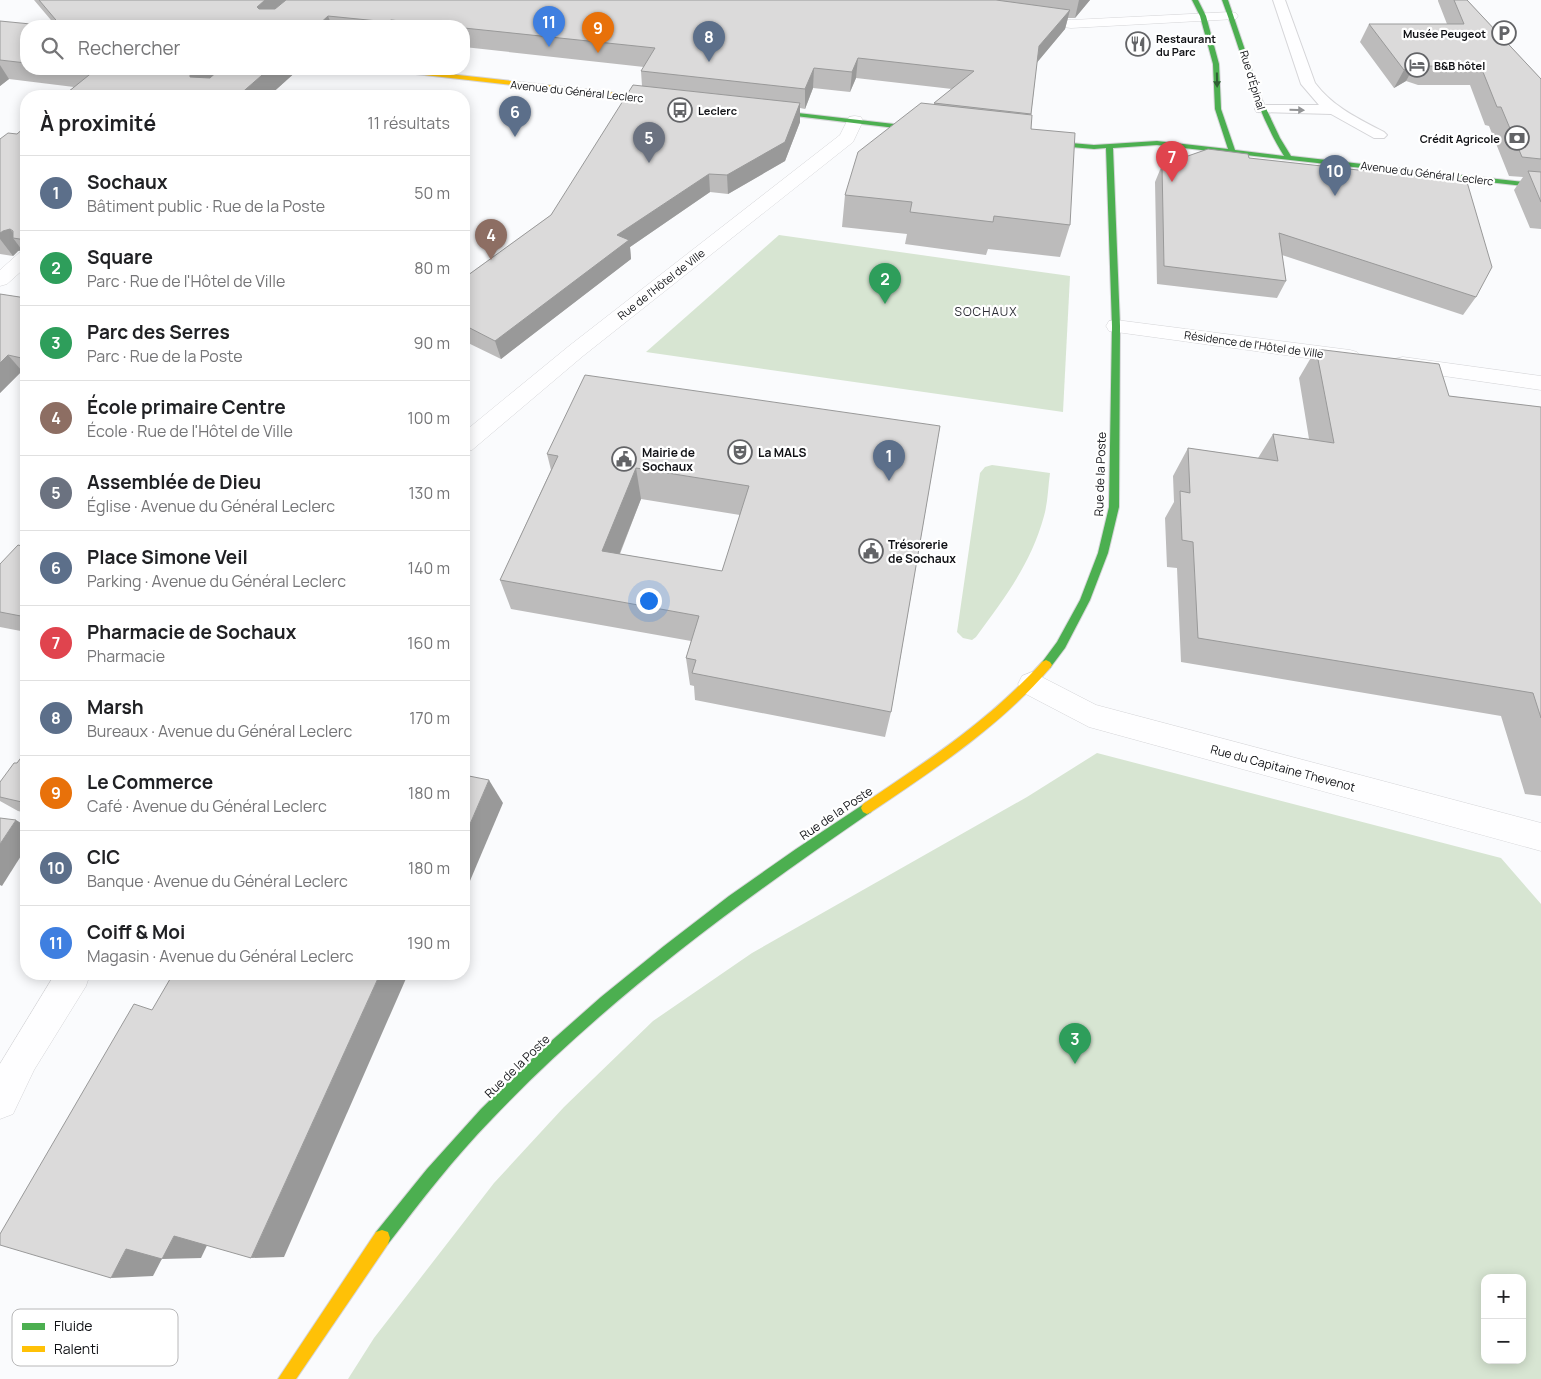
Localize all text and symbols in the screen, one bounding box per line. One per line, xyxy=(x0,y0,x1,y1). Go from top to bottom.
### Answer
pin: 11 xyxy=(533,6,565,47)
pin: 9 xyxy=(582,12,614,53)
search box xyxy=(20,20,470,75)
parking icon: Musée Peugeot xyxy=(1491,20,1517,46)
pin: 8 xyxy=(693,21,725,62)
place label: Musée Peugeot xyxy=(1403,26,1486,41)
restaurant icon: Restaurant du Parc xyxy=(1125,31,1151,57)
place label: Restaurant du Parc xyxy=(1156,31,1216,59)
icon: search xyxy=(38,34,66,62)
text: Rechercher xyxy=(78,35,180,61)
street label: Rue d'Épinal xyxy=(1237,48,1269,112)
hotel icon: B&B hôtel xyxy=(1404,52,1430,78)
place label: B&B hôtel xyxy=(1434,58,1485,73)
one-way arrow xyxy=(1213,72,1221,88)
street label: Avenue du Général Leclerc xyxy=(510,77,644,105)
pin: 6 xyxy=(499,96,531,137)
bus stop icon: Leclerc xyxy=(667,97,693,123)
place label: Leclerc xyxy=(698,103,737,118)
one-way arrow xyxy=(1289,106,1305,114)
text: À proximité xyxy=(40,109,156,137)
text: 11 résultats xyxy=(367,112,450,134)
pin: 5 xyxy=(633,122,665,163)
bank icon: Crédit Agricole xyxy=(1504,125,1530,151)
place label: Crédit Agricole xyxy=(1420,131,1500,146)
pin: 7 xyxy=(1156,141,1188,182)
pin: 10 xyxy=(1319,155,1351,196)
street label: Avenue du Général Leclerc xyxy=(1360,157,1494,189)
text: Sochaux xyxy=(87,169,167,195)
text: 1 xyxy=(52,182,60,204)
text: 50 m xyxy=(414,182,450,204)
text: Bâtiment public · Rue de la Poste xyxy=(87,195,325,217)
pin: 4 xyxy=(475,219,507,260)
text: Square xyxy=(87,244,153,270)
street label: Rue de l'Hôtel de Ville xyxy=(614,245,708,323)
text: 2 xyxy=(51,257,61,279)
text: 80 m xyxy=(414,257,450,279)
pin: 2 xyxy=(869,263,901,304)
text: Parc · Rue de l'Hôtel de Ville xyxy=(87,270,285,292)
district label: SOCHAUX xyxy=(955,303,1017,320)
text: Parc des Serres xyxy=(87,319,230,345)
street label: Résidence de l'Hôtel de Ville xyxy=(1183,327,1325,361)
text: 3 xyxy=(51,332,61,354)
text: 90 m xyxy=(414,332,450,354)
text: Parc · Rue de la Poste xyxy=(87,345,243,367)
text: École primaire Centre xyxy=(87,394,286,420)
text: 4 xyxy=(51,407,61,429)
text: 100 m xyxy=(407,407,450,429)
text: École · Rue de l'Hôtel de Ville xyxy=(87,420,293,442)
street label: Rue de la Poste xyxy=(1090,431,1110,517)
theatre icon: La MALS xyxy=(727,439,753,465)
pin: 1 xyxy=(873,440,905,481)
place label: Mairie de Sochaux xyxy=(642,444,695,475)
place label: La MALS xyxy=(758,444,806,461)
public building icon: Mairie de Sochaux xyxy=(611,446,637,472)
text: Assemblée de Dieu xyxy=(87,469,261,495)
text: 5 xyxy=(51,482,61,504)
text: 130 m xyxy=(408,482,450,504)
text: Église · Avenue du Général Leclerc xyxy=(87,495,335,517)
place label: Trésorerie de Sochaux xyxy=(888,536,956,567)
public building icon: Trésorerie de Sochaux xyxy=(858,538,884,564)
text: Place Simone Veil xyxy=(87,544,248,570)
text: 6 xyxy=(51,557,61,579)
text: 140 m xyxy=(408,557,450,579)
text: Parking · Avenue du Général Leclerc xyxy=(87,570,346,592)
your location xyxy=(636,588,662,614)
text: Pharmacie de Sochaux xyxy=(87,619,296,645)
text: 7 xyxy=(52,632,60,654)
text: 160 m xyxy=(407,632,450,654)
text: Pharmacie xyxy=(87,645,165,667)
text: Marsh xyxy=(87,694,144,720)
text: 8 xyxy=(51,707,61,729)
text: 170 m xyxy=(409,707,450,729)
text: Bureaux · Avenue du Général Leclerc xyxy=(87,720,352,742)
street label: Rue du Capitaine Thevenot xyxy=(1209,740,1358,796)
text: Le Commerce xyxy=(87,769,213,795)
text: 9 xyxy=(51,782,61,804)
text: 180 m xyxy=(408,782,450,804)
street label: Rue de la Poste xyxy=(796,782,876,844)
text: Café · Avenue du Général Leclerc xyxy=(87,795,327,817)
text: CIC xyxy=(87,844,120,870)
text: 10 xyxy=(47,857,65,879)
text: 180 m xyxy=(408,857,450,879)
text: Banque · Avenue du Général Leclerc xyxy=(87,870,348,892)
text: Coiff & Moi xyxy=(87,919,185,945)
text: 11 xyxy=(49,932,63,954)
text: 190 m xyxy=(407,932,450,954)
text: Magasin · Avenue du Général Leclerc xyxy=(87,945,354,967)
pin: 3 xyxy=(1059,1023,1091,1064)
street label: Rue de la Poste xyxy=(481,1030,553,1102)
map controls xyxy=(1481,1274,1526,1364)
button: + xyxy=(1481,1274,1526,1319)
legend xyxy=(12,1309,178,1366)
text: Fluide xyxy=(54,1316,92,1335)
button: − xyxy=(1481,1319,1526,1364)
text: Ralenti xyxy=(54,1339,99,1358)

